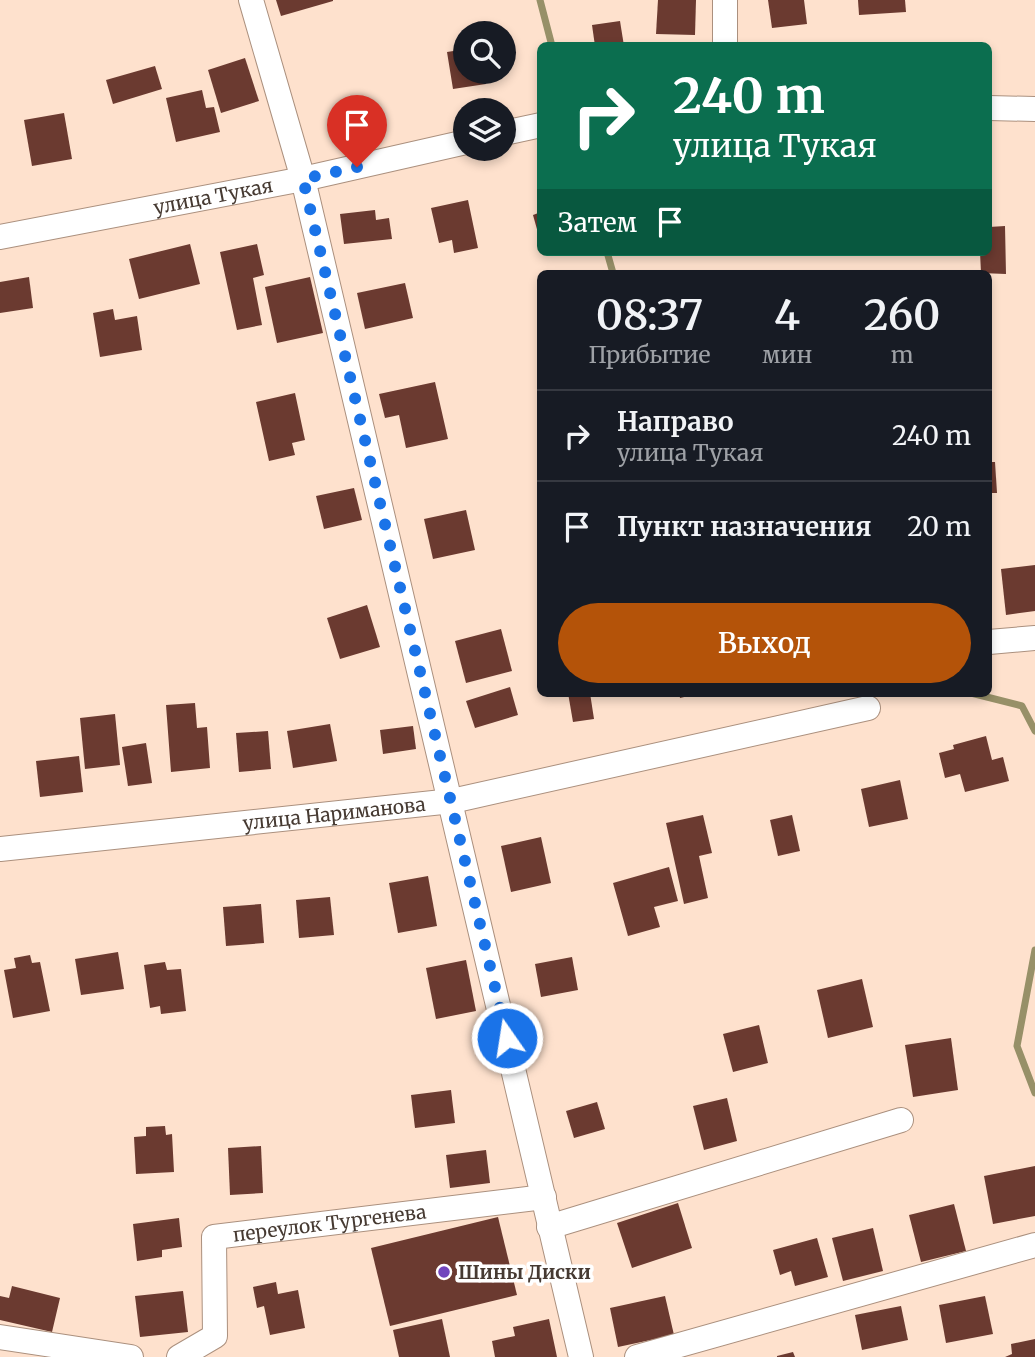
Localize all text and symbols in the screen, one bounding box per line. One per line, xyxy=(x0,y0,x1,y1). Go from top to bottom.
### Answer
map controls xyxy=(453,21,516,161)
button: search xyxy=(453,21,516,84)
text: 240 m xyxy=(673,65,825,126)
icon: right xyxy=(558,70,649,161)
pin xyxy=(327,95,387,167)
button: layers xyxy=(453,98,516,161)
icon: arrive xyxy=(338,106,376,144)
text: улица Тукая xyxy=(673,126,877,166)
street label: улица Тукая xyxy=(151,173,275,219)
icon: arrive xyxy=(651,203,689,241)
text: Затем xyxy=(558,206,637,239)
text: 08:37 xyxy=(596,289,703,341)
text: 4 xyxy=(774,289,800,341)
text: 260 xyxy=(864,289,941,341)
text: Прибытие xyxy=(588,340,711,369)
text: мин xyxy=(762,340,812,369)
text: m xyxy=(891,340,914,369)
text: Направо xyxy=(617,405,734,438)
icon: right xyxy=(558,417,596,455)
text: 240 m xyxy=(892,419,971,452)
text: улица Тукая xyxy=(617,438,763,467)
icon: arrive xyxy=(558,508,596,546)
text: Пункт назначения xyxy=(617,510,871,543)
text: 20 m xyxy=(907,510,971,543)
button: Выход xyxy=(558,603,971,683)
street label: улица Нариманова xyxy=(242,792,427,835)
position arrow xyxy=(470,1001,544,1075)
street label: переулок Тургенева xyxy=(231,1199,427,1247)
place label: Шины Диски xyxy=(458,1260,591,1284)
marker: Шины Диски xyxy=(436,1264,452,1280)

